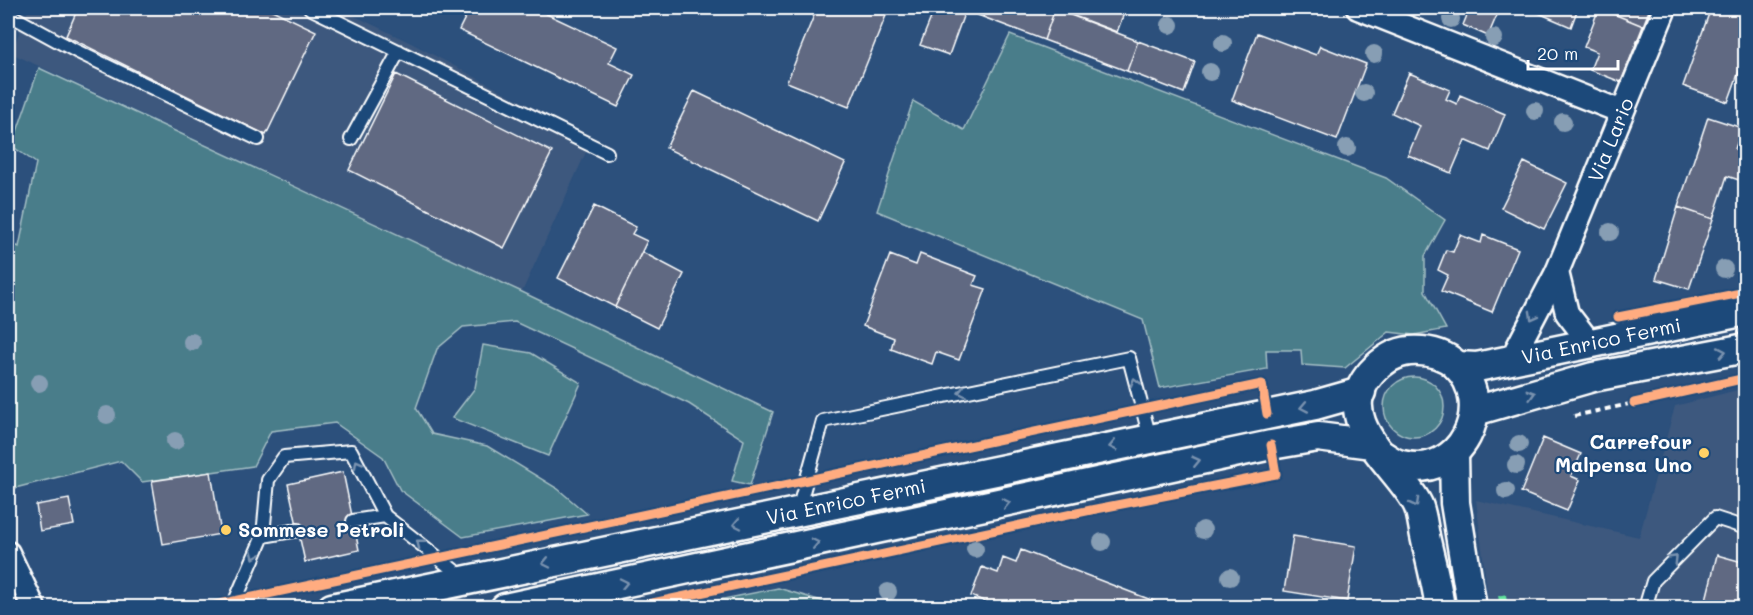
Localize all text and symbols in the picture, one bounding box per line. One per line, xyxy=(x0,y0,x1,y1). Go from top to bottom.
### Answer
scale bar xyxy=(1528,33,1618,71)
text: 20 m xyxy=(1537,41,1578,65)
street label: Via Lario xyxy=(1581,93,1639,186)
one-way arrow xyxy=(1529,309,1540,320)
street label: Via Enrico Fermi xyxy=(1519,311,1683,369)
one-way arrow xyxy=(1716,346,1726,359)
one-way arrow xyxy=(1130,377,1143,387)
one-way arrow xyxy=(958,385,968,398)
one-way arrow xyxy=(1525,389,1536,401)
one-way arrow xyxy=(1300,400,1310,413)
place label: Carrefour Malpensa Uno xyxy=(1555,428,1692,477)
one-way arrow xyxy=(1109,439,1119,452)
marker: Carrefour Malpensa Uno xyxy=(1697,446,1711,460)
one-way arrow xyxy=(1191,456,1201,469)
one-way arrow xyxy=(353,460,365,471)
street label: Via Enrico Fermi xyxy=(764,472,928,530)
one-way arrow xyxy=(1001,497,1011,510)
one-way arrow xyxy=(1408,497,1419,507)
place label: Sommese Petroli xyxy=(238,516,405,542)
one-way arrow xyxy=(733,516,743,529)
marker: Sommese Petroli xyxy=(219,523,233,537)
one-way arrow xyxy=(810,537,820,550)
one-way arrow xyxy=(416,540,427,551)
one-way arrow xyxy=(250,549,262,560)
one-way arrow xyxy=(542,556,552,569)
one-way arrow xyxy=(1667,556,1678,567)
one-way arrow xyxy=(619,577,629,590)

